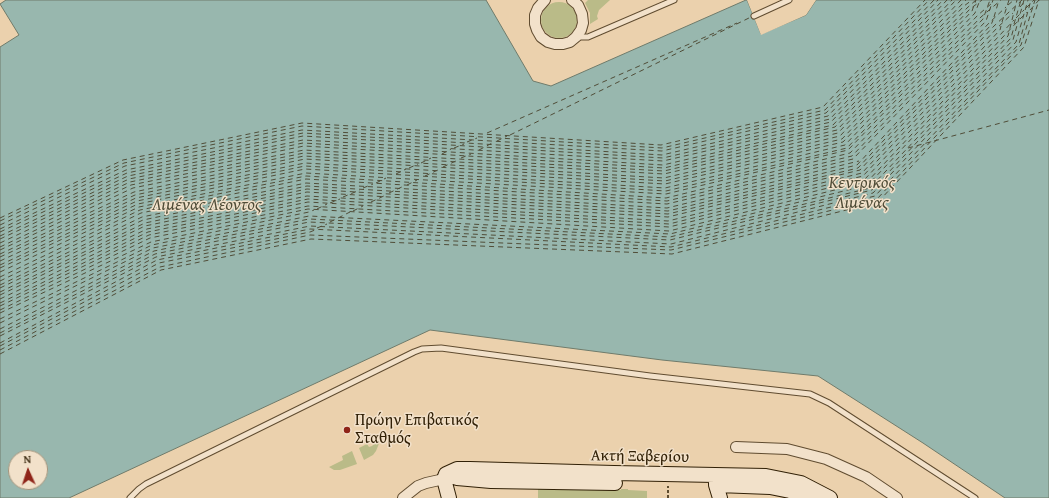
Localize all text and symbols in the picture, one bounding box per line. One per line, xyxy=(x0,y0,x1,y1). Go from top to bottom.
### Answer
water label: Κεντρικός Λιμένας xyxy=(829,174,895,214)
water label: Λιμένας Λέοντος xyxy=(152,196,262,216)
place label: Πρώην Επιβατικός Σταθμός xyxy=(355,411,479,449)
marker: Πρώην Επιβατικός Σταθμός xyxy=(342,425,352,435)
street label: Ακτή Ξαβερίου xyxy=(591,447,689,467)
north arrow xyxy=(8,450,48,490)
text: N xyxy=(23,451,32,467)

